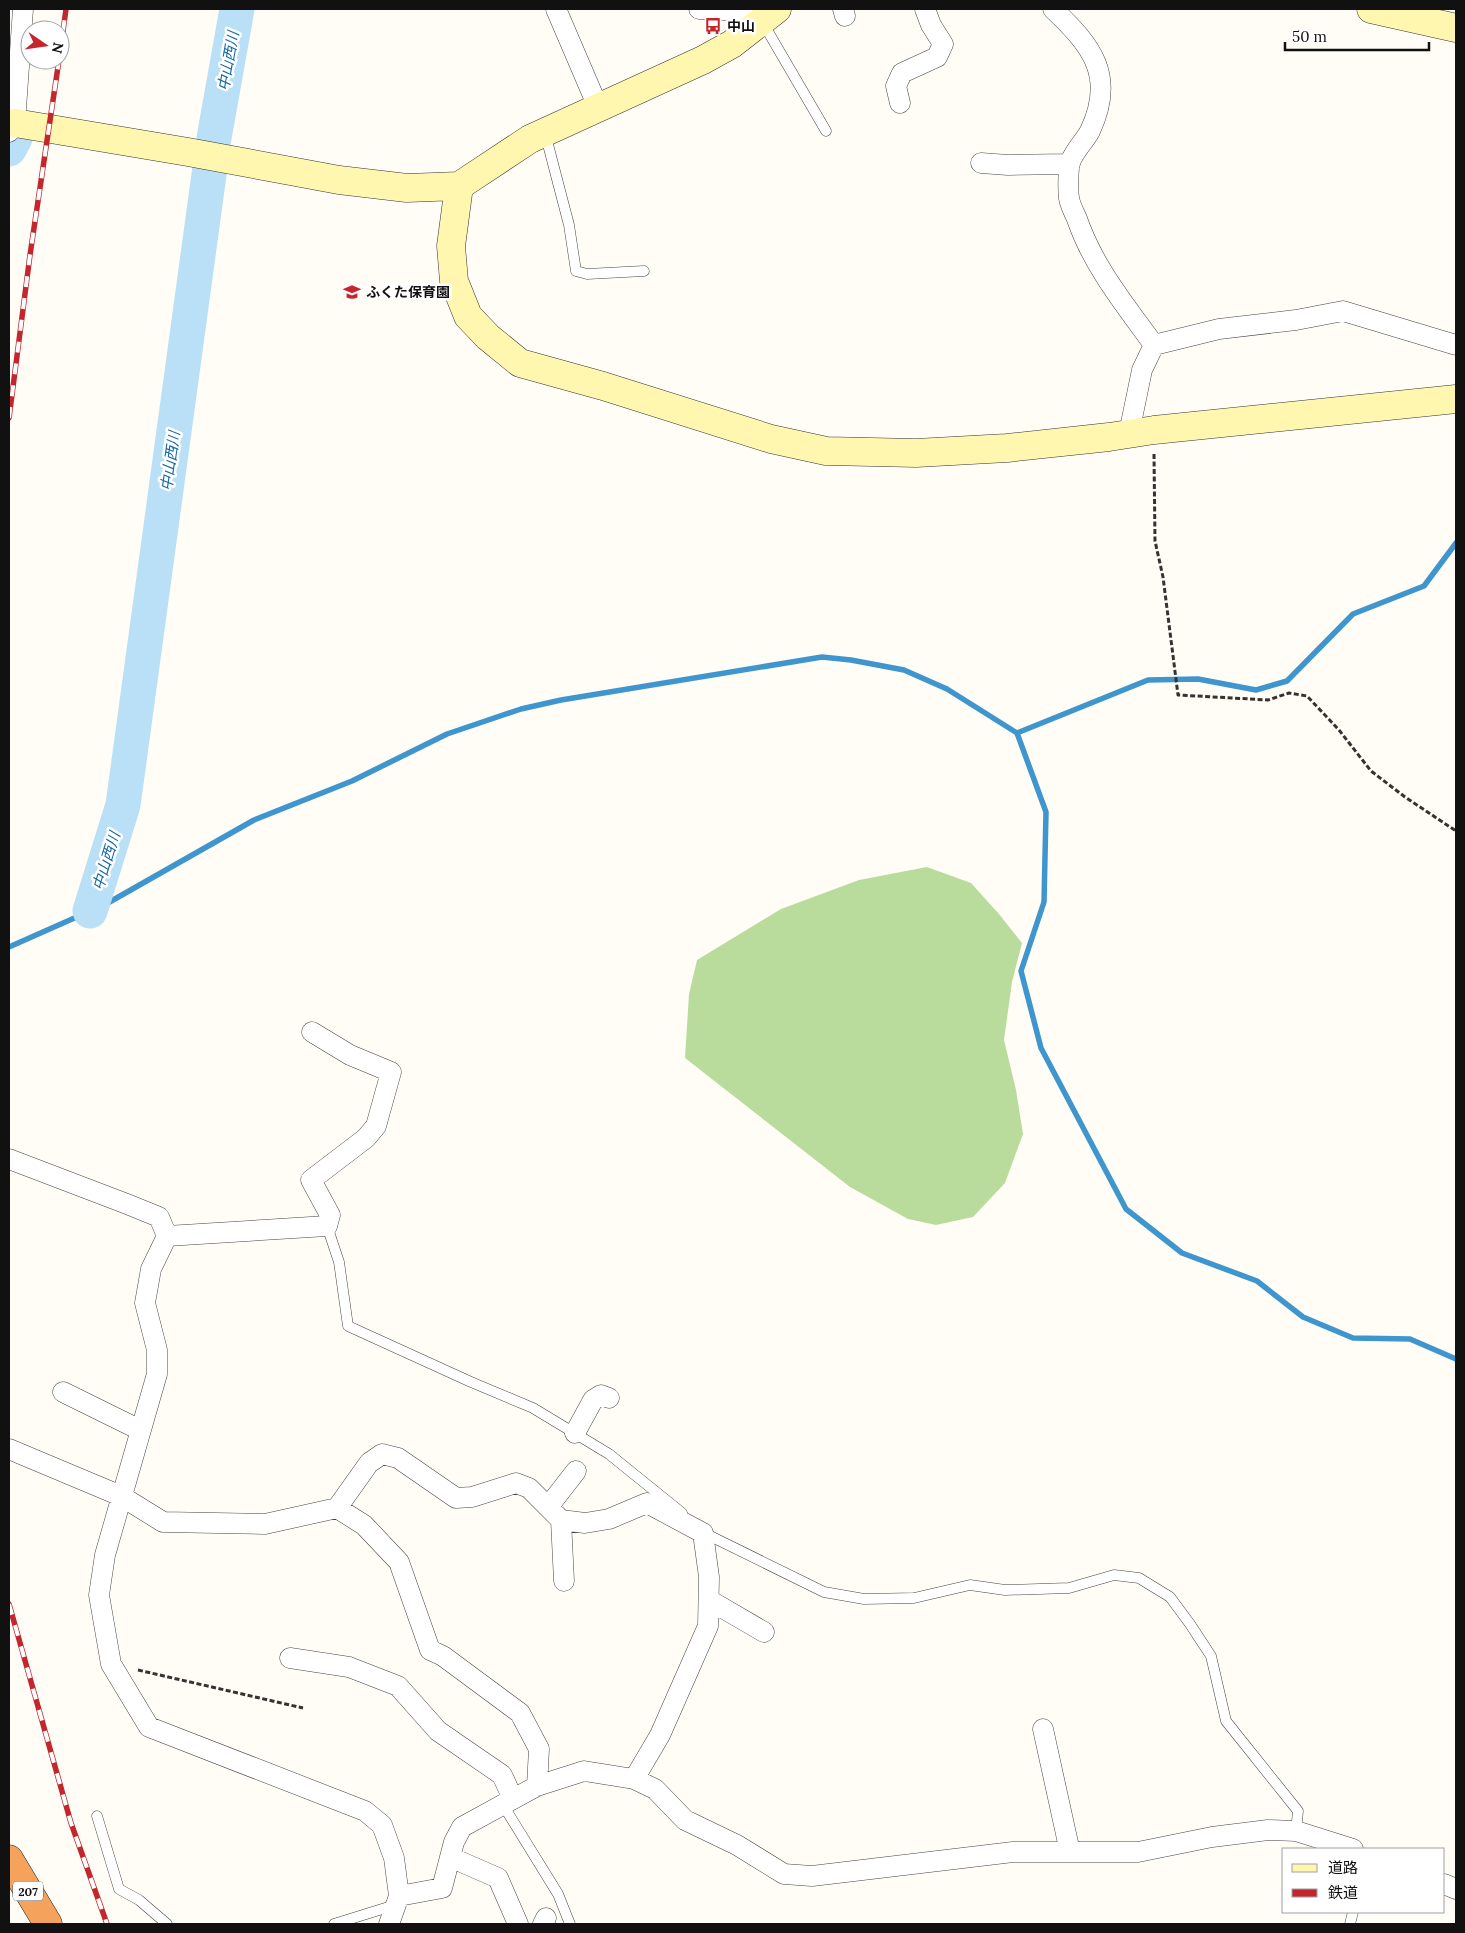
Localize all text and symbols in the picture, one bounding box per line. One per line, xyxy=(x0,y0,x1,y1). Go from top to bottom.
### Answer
bus stop icon: 中山 xyxy=(703,16,723,36)
place label: 中山 xyxy=(727,17,755,35)
north arrow xyxy=(20,20,70,70)
scale bar xyxy=(1285,20,1429,52)
text: 50 m xyxy=(1292,27,1327,46)
water label: 中山西川 xyxy=(213,28,243,92)
text: N xyxy=(48,41,68,55)
school or university icon: ふくた保育園 xyxy=(342,282,362,302)
place label: ふくた保育園 xyxy=(366,283,450,301)
water label: 中山西川 xyxy=(156,428,184,492)
water label: 中山西川 xyxy=(88,828,124,892)
legend xyxy=(1282,1848,1445,1913)
text: 道路 xyxy=(1328,1858,1358,1877)
road number: 207 xyxy=(13,1882,43,1900)
text: 鉄道 xyxy=(1328,1883,1358,1902)

